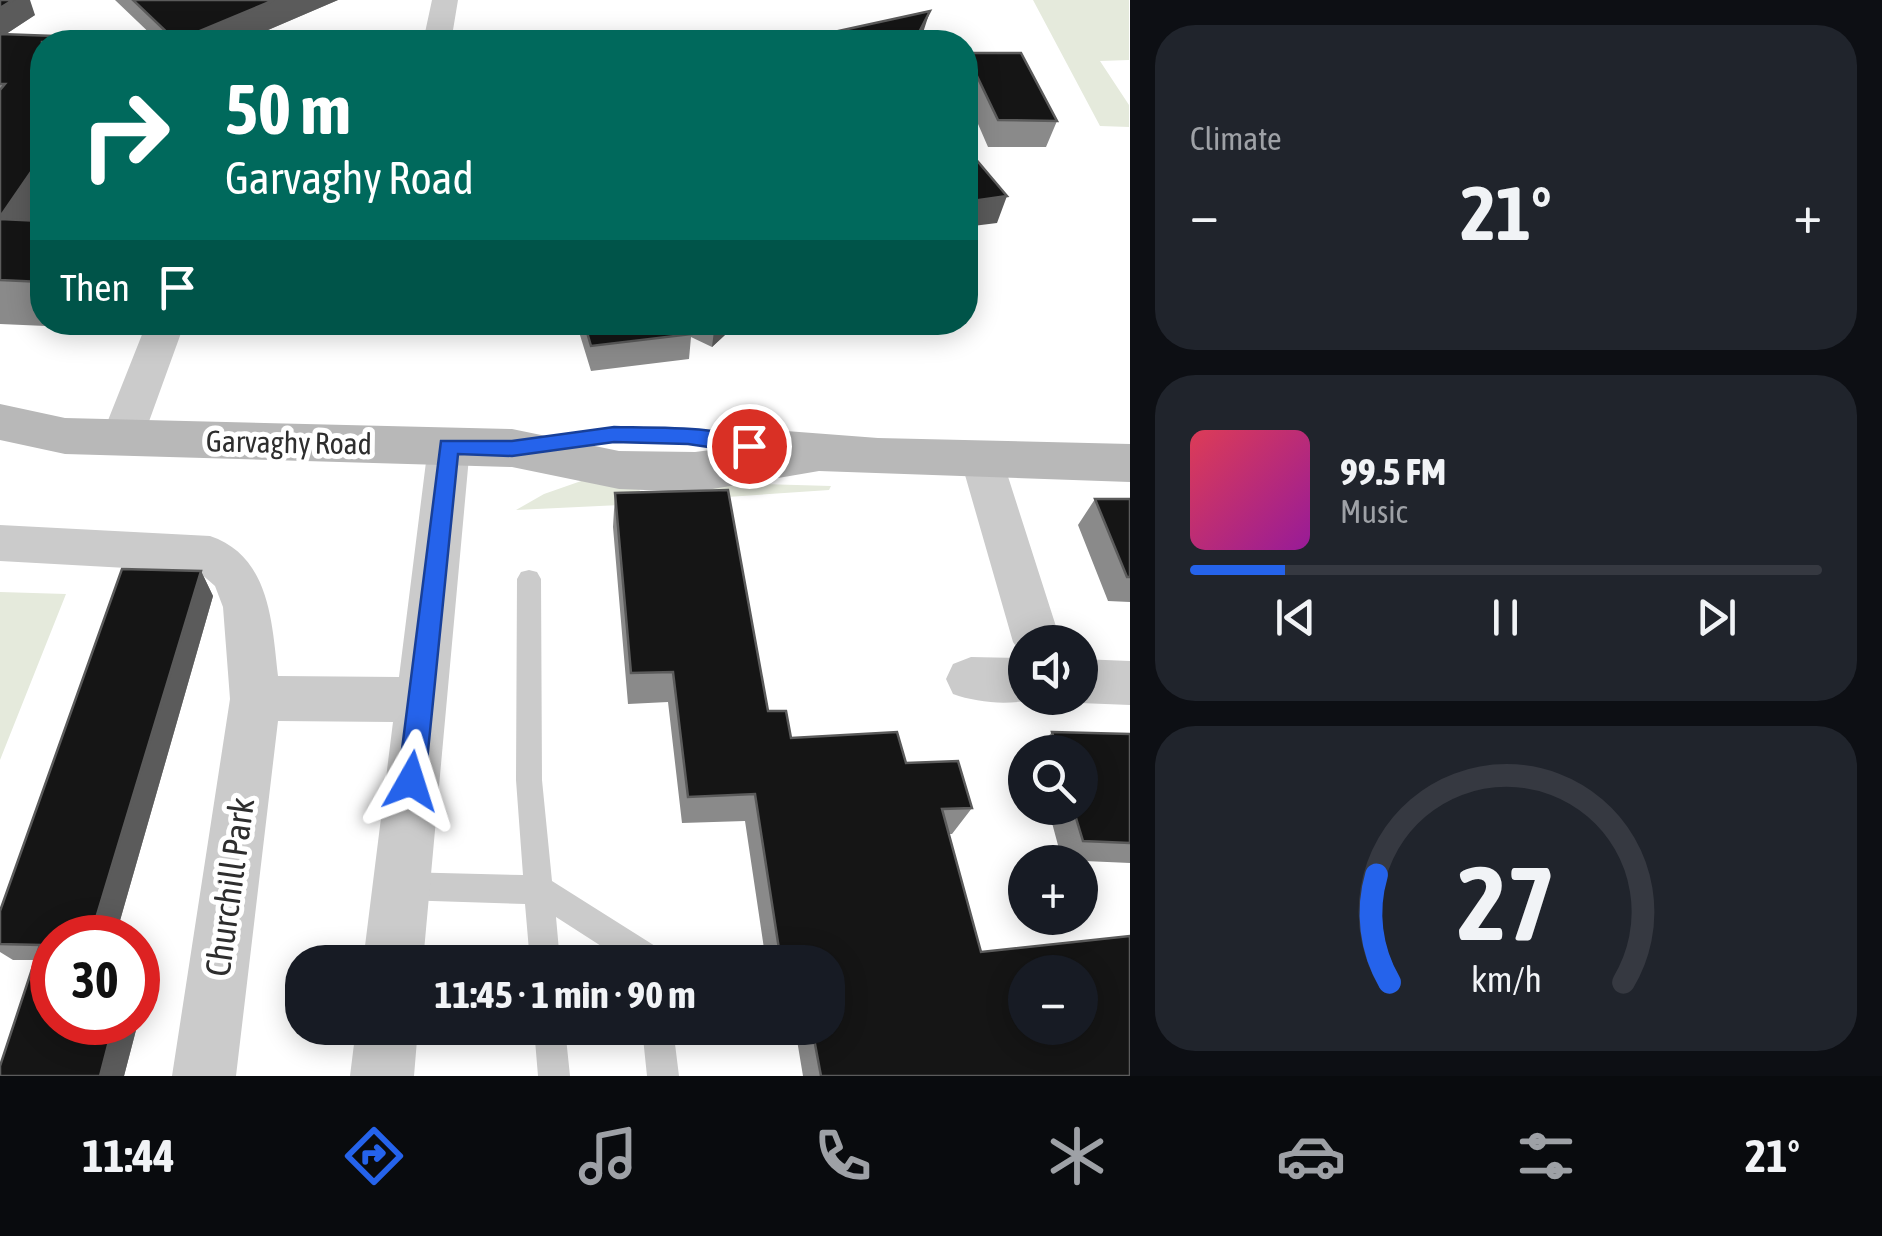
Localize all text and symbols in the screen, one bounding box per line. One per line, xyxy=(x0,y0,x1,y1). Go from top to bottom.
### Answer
text: 50 m xyxy=(225,69,351,149)
icon: right xyxy=(60,70,190,200)
text: Climate xyxy=(1190,120,1282,157)
text: Garvaghy Road xyxy=(225,152,474,204)
text: 21° xyxy=(1460,170,1552,256)
text: − xyxy=(1190,182,1219,245)
text: + xyxy=(1793,182,1822,245)
icon: arrive xyxy=(150,260,205,315)
text: Then xyxy=(60,266,130,309)
pin xyxy=(707,404,792,489)
icon: arrive xyxy=(722,419,777,474)
street label: Garvaghy Road xyxy=(206,424,372,460)
text: 99.5 FM xyxy=(1340,450,1446,493)
text: Music xyxy=(1340,493,1407,530)
icon: previous xyxy=(1268,590,1323,645)
icon: pause xyxy=(1478,590,1533,645)
icon: next xyxy=(1689,590,1744,645)
map controls xyxy=(1008,625,1098,1045)
button: sound xyxy=(1008,625,1098,715)
position arrow xyxy=(359,729,463,833)
button: search xyxy=(1008,735,1098,825)
street label: Churchill Park xyxy=(197,795,261,979)
text: 27 xyxy=(1457,843,1555,962)
button: + xyxy=(1008,845,1098,935)
speed limit sign: 30 xyxy=(30,915,160,1045)
button: − xyxy=(1008,955,1098,1045)
text: km/h xyxy=(1471,959,1541,1000)
text: 11:45 · 1 min · 90 m xyxy=(434,973,696,1016)
icon: directions xyxy=(339,1121,409,1191)
icon: music xyxy=(573,1121,643,1191)
icon: phone xyxy=(808,1121,878,1191)
icon: climate xyxy=(1042,1121,1112,1191)
icon: car xyxy=(1276,1121,1346,1191)
icon: filters xyxy=(1511,1121,1581,1191)
text: 11:44 xyxy=(82,1130,175,1182)
text: 21° xyxy=(1745,1130,1800,1182)

